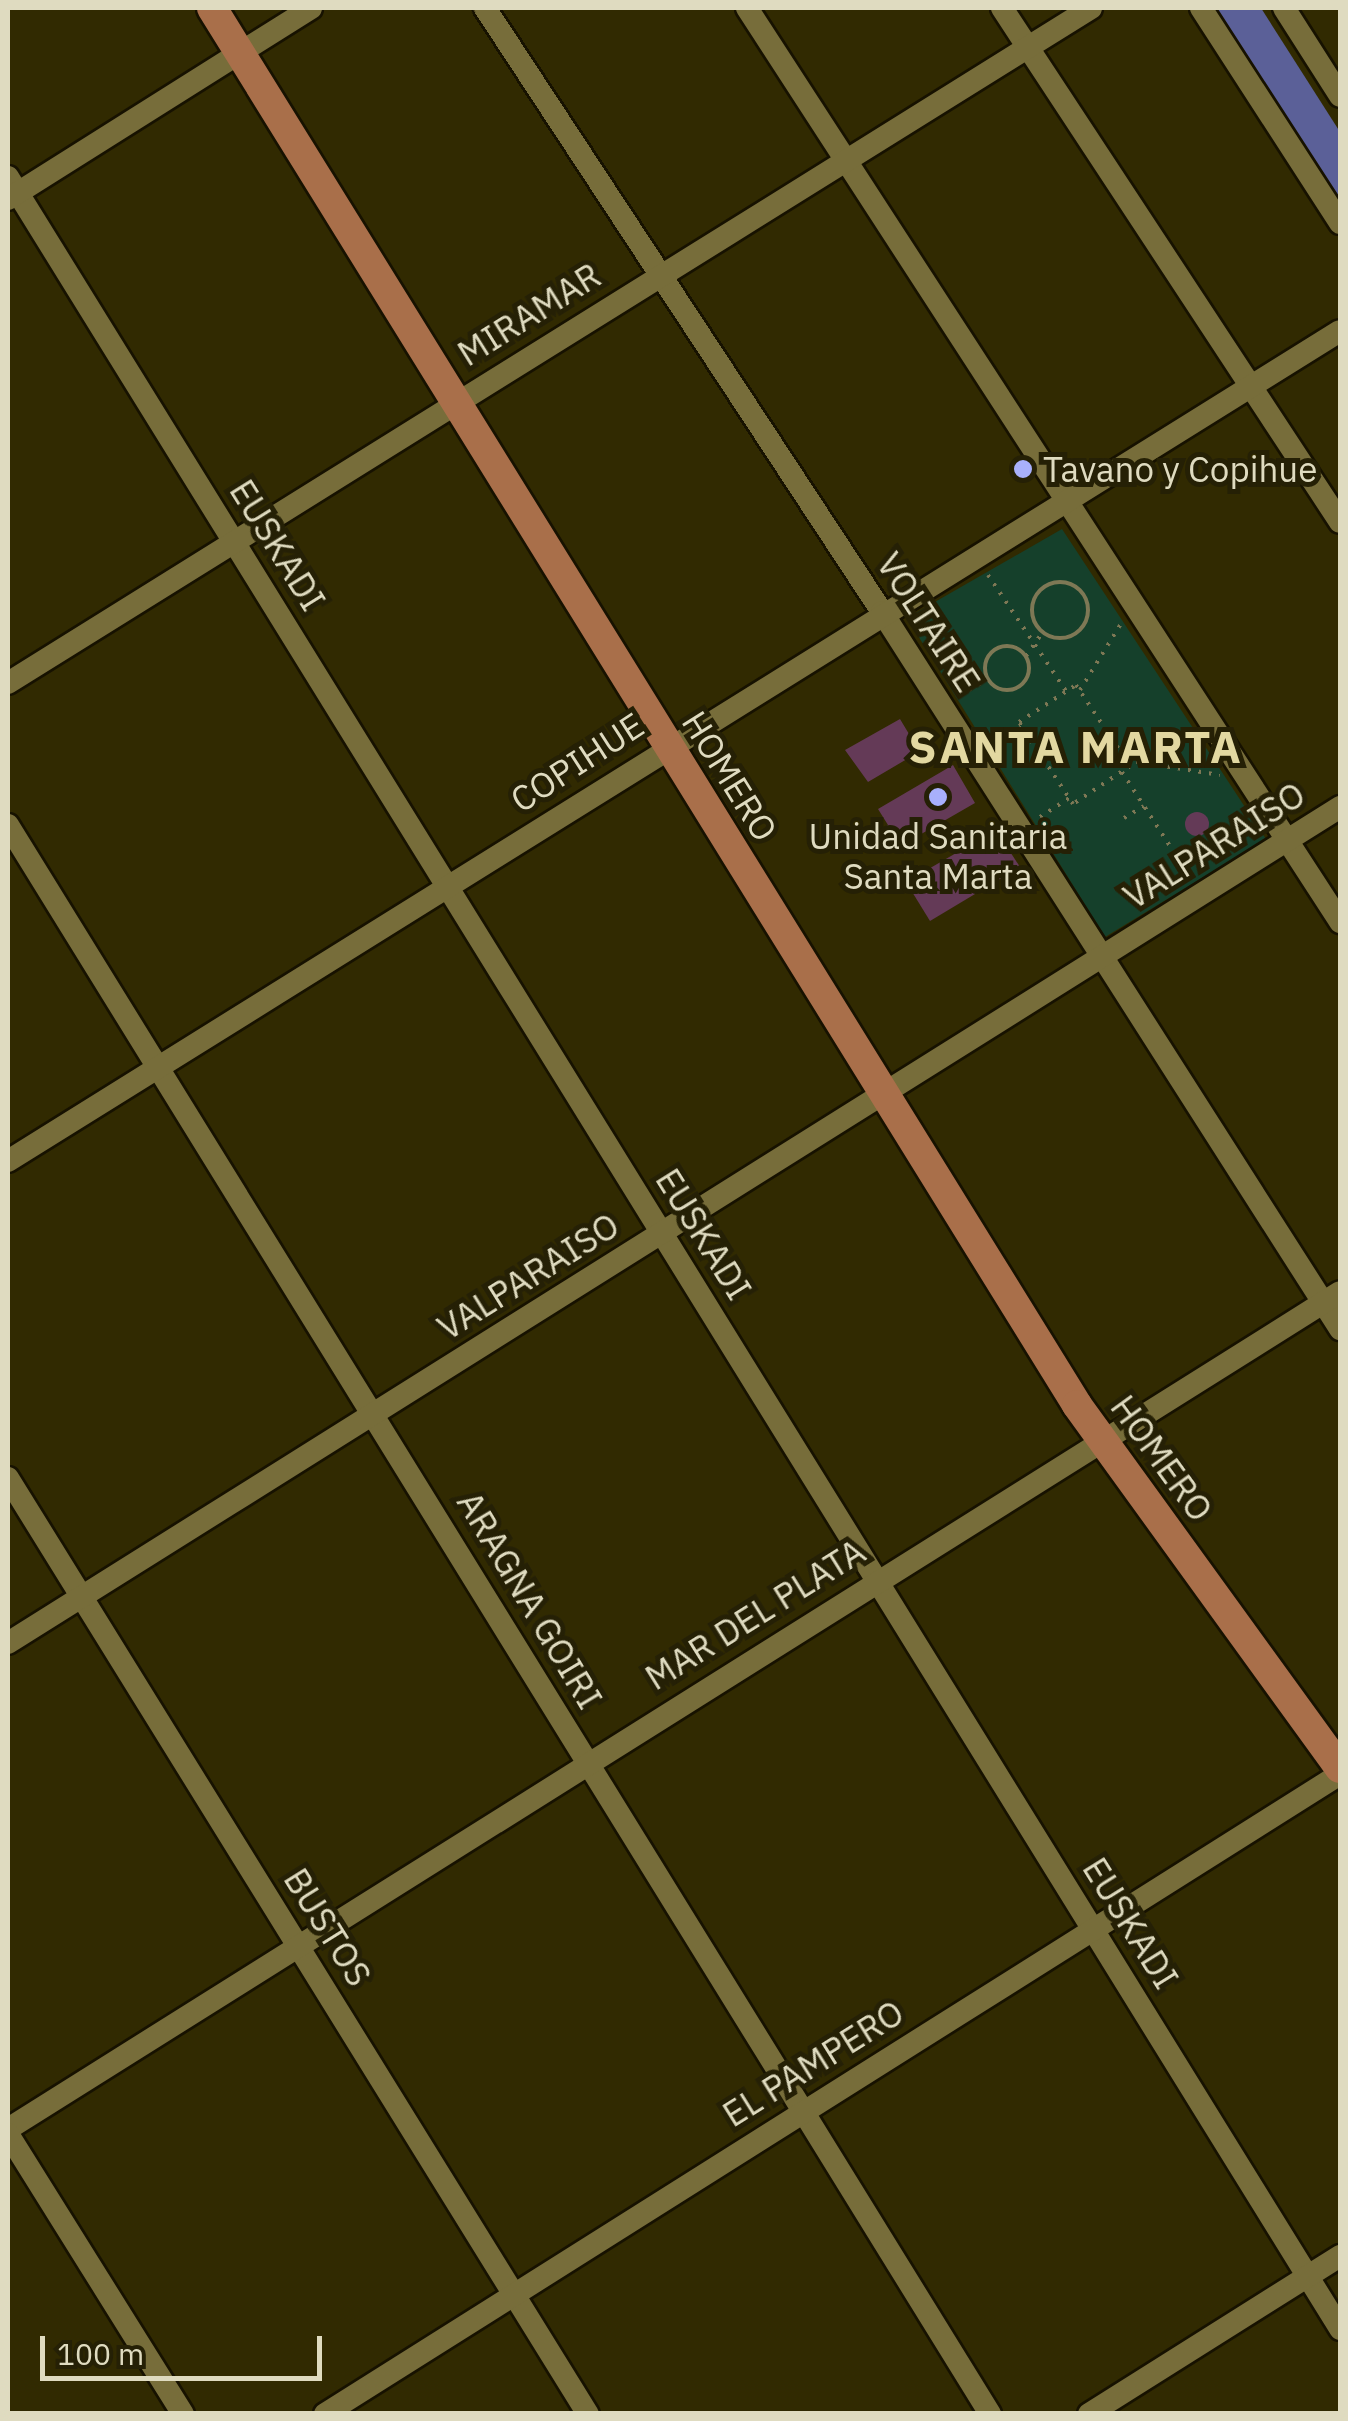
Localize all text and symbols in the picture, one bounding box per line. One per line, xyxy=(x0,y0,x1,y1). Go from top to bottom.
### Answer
street label: MIRAMAR xyxy=(450,254,608,374)
place label: Tavano y Copihue xyxy=(1043,448,1317,490)
marker: Tavano y Copihue xyxy=(1012,458,1034,480)
street label: EUSKADI xyxy=(221,472,335,618)
street label: VOLTAIRE xyxy=(868,544,990,700)
street label: COPIHUE xyxy=(503,703,651,821)
street label: HOMERO xyxy=(674,703,786,849)
district label: SANTA MARTA xyxy=(909,720,1243,774)
street label: VALPARAISO xyxy=(1116,773,1312,917)
marker: Unidad Sanitaria Santa Marta xyxy=(925,784,951,810)
place label: Unidad Sanitaria Santa Marta xyxy=(809,815,1067,897)
street label: EUSKADI xyxy=(647,1161,761,1307)
street label: VALPARAISO xyxy=(430,1204,626,1348)
street label: HOMERO xyxy=(1102,1387,1222,1529)
street label: ARAGNA GOIRI xyxy=(449,1484,611,1716)
street label: MAR DEL PLATA xyxy=(637,1530,873,1698)
street label: EUSKADI xyxy=(1074,1850,1188,1996)
street label: BUSTOS xyxy=(276,1860,380,1994)
street label: EL PAMPERO xyxy=(715,1991,911,2135)
scale bar xyxy=(45,2316,328,2378)
text: 100 m xyxy=(57,2334,144,2373)

